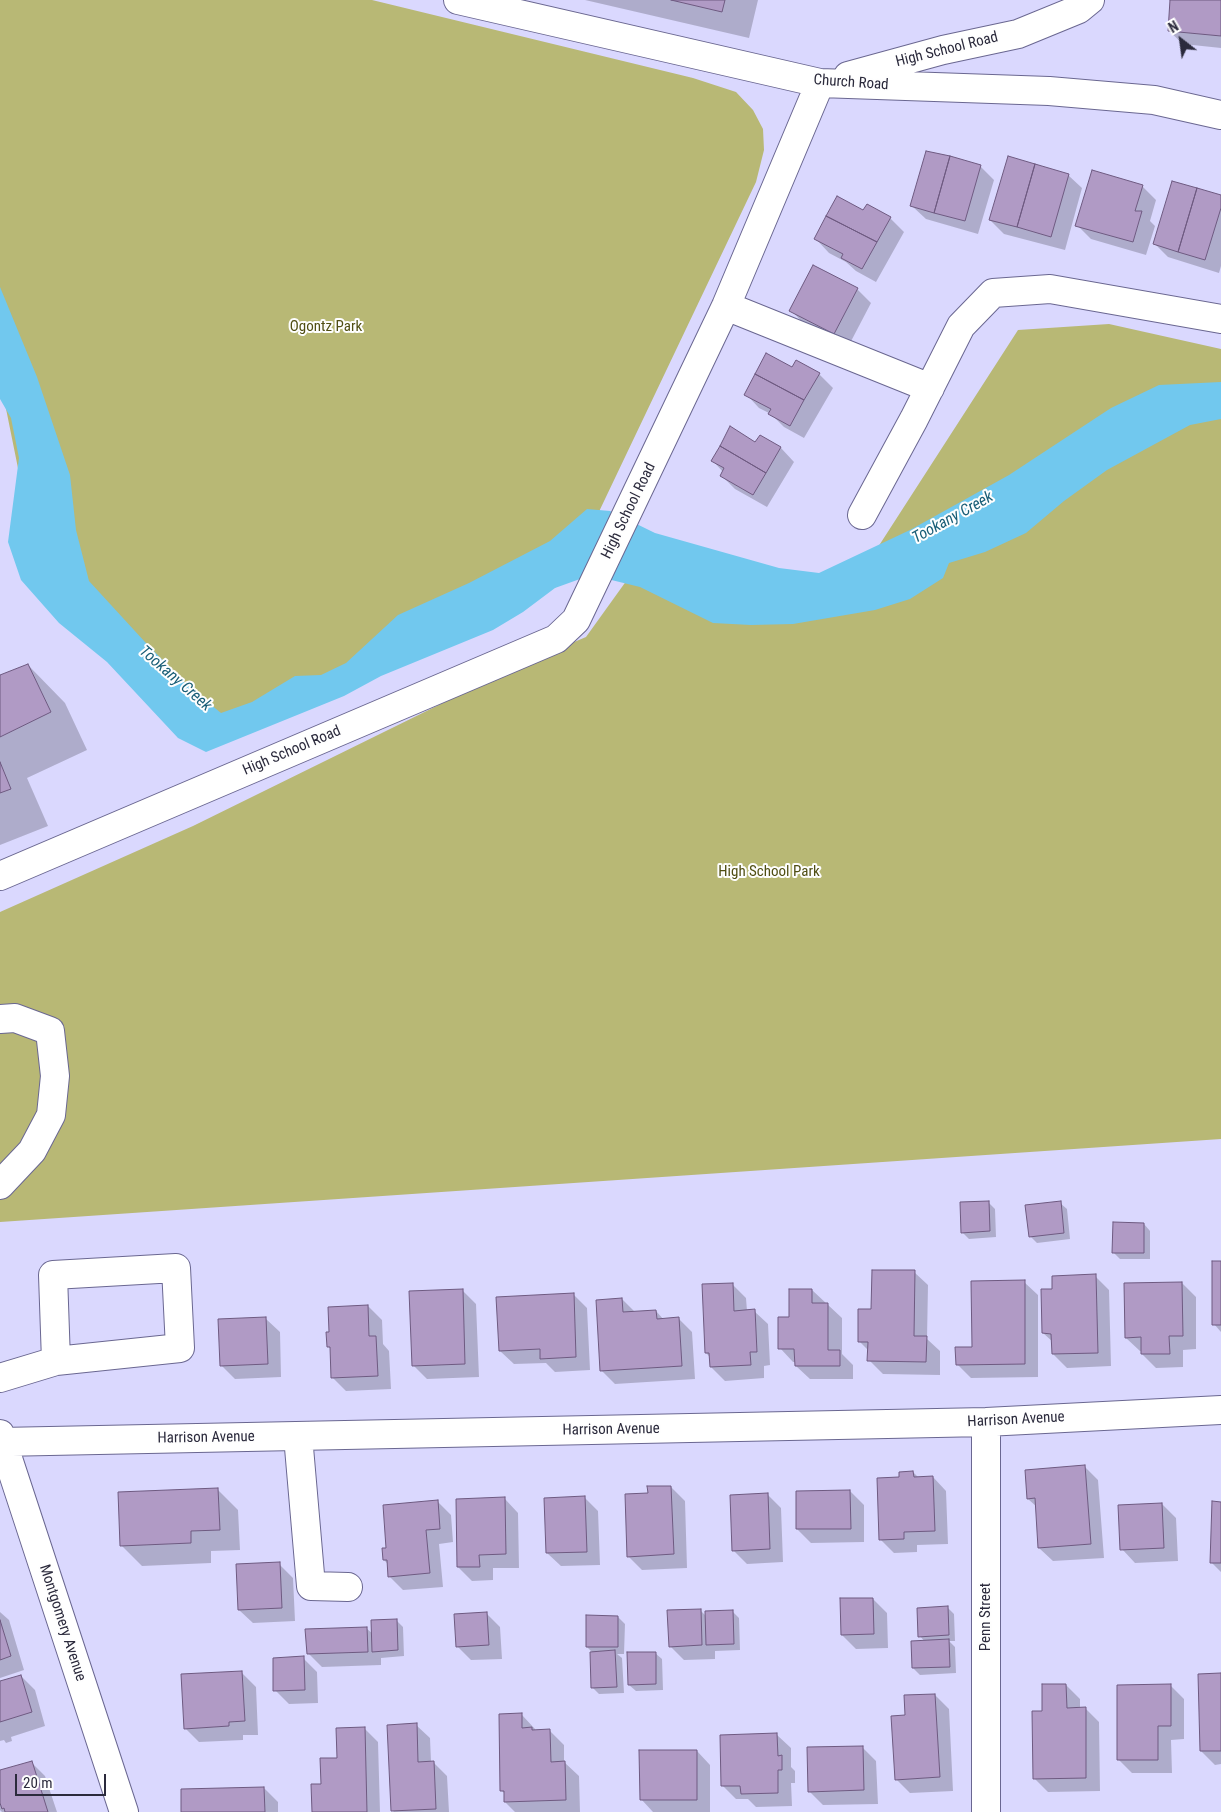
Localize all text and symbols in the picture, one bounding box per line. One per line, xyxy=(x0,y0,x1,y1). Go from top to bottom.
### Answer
north arrow xyxy=(1156,15,1206,65)
text: N xyxy=(1166,18,1181,36)
street label: High School Road xyxy=(894,29,1000,71)
street label: Church Road xyxy=(813,71,889,95)
park label: Ogontz Park xyxy=(290,318,362,336)
street label: High School Road xyxy=(598,460,660,562)
water label: Tookany Creek xyxy=(909,488,997,548)
water label: Tookany Creek xyxy=(135,642,215,716)
street label: High School Road xyxy=(240,722,344,780)
park label: High School Park xyxy=(718,863,820,881)
street label: Harrison Avenue xyxy=(967,1408,1065,1432)
street label: Harrison Avenue xyxy=(562,1420,660,1440)
street label: Harrison Avenue xyxy=(157,1428,255,1448)
street label: Montgomery Avenue xyxy=(35,1562,89,1684)
street label: Penn Street xyxy=(977,1583,995,1651)
scale bar xyxy=(18,1764,109,1796)
text: 20 m xyxy=(23,1774,53,1792)

